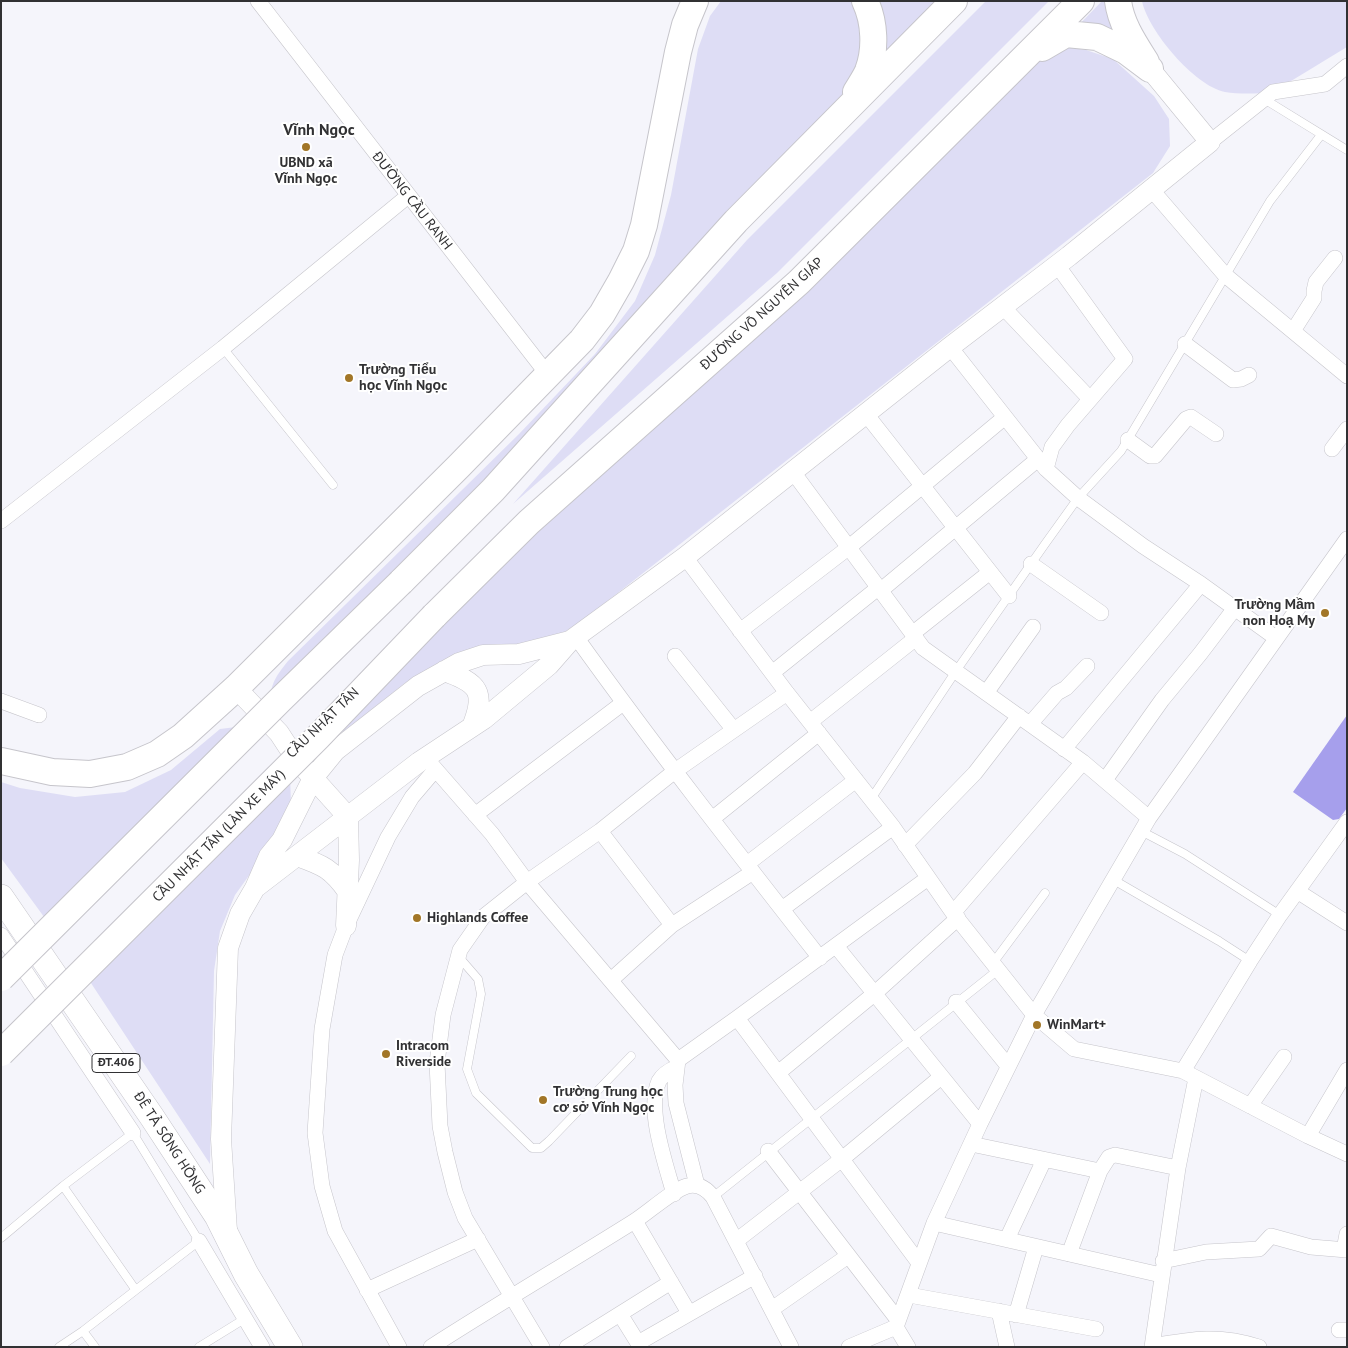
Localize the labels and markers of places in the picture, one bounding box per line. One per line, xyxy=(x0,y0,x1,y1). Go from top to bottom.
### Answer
marker: UBND xã Vĩnh Ngọc xyxy=(300,141,312,153)
place label: UBND xã Vĩnh Ngọc xyxy=(275,155,337,188)
place label: Trường Tiểu học Vĩnh Ngọc xyxy=(359,362,447,394)
marker: Trường Tiểu học Vĩnh Ngọc xyxy=(343,372,355,384)
place label: Trường Mầm non Hoạ My xyxy=(1235,597,1315,630)
marker: Trường Mầm non Hoạ My xyxy=(1319,607,1331,619)
place label: Highlands Coffee xyxy=(427,910,528,926)
marker: Highlands Coffee xyxy=(411,912,423,924)
place label: WinMart+ xyxy=(1047,1017,1106,1033)
marker: WinMart+ xyxy=(1031,1019,1043,1031)
place label: Intracom Riverside xyxy=(396,1038,451,1070)
marker: Intracom Riverside xyxy=(380,1048,392,1060)
place label: Trường Trung học cơ sở Vĩnh Ngọc xyxy=(553,1084,663,1116)
marker: Trường Trung học cơ sở Vĩnh Ngọc xyxy=(537,1094,549,1106)

